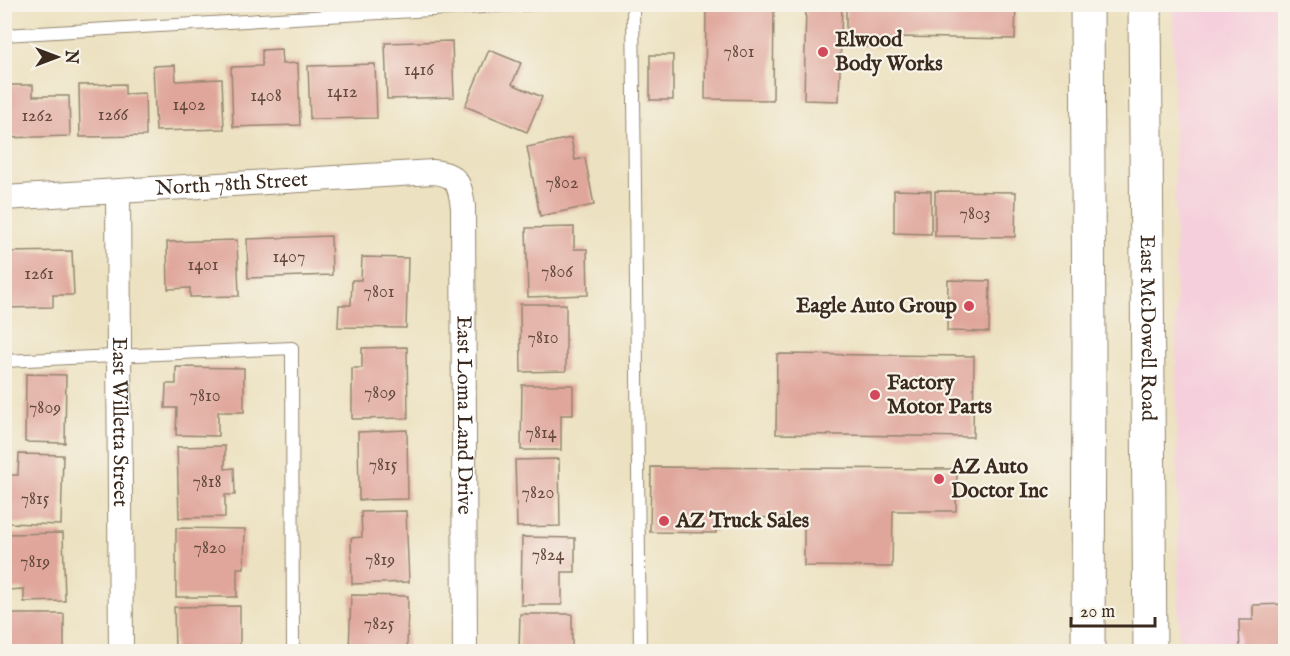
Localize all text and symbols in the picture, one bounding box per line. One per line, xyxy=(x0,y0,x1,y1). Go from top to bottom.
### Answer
north arrow xyxy=(27,27,87,87)
place label: Elwood Body Works xyxy=(835,27,943,78)
house number: 7801 xyxy=(724,41,754,64)
marker: Elwood Body Works xyxy=(816,45,830,59)
text: N xyxy=(60,49,80,64)
house number: 1416 xyxy=(404,59,434,82)
house number: 1412 xyxy=(327,81,357,104)
house number: 1408 xyxy=(250,85,282,108)
house number: 1402 xyxy=(173,94,205,117)
house number: 1266 xyxy=(98,104,129,127)
house number: 1262 xyxy=(21,105,53,128)
street label: North 78th Street xyxy=(154,166,309,202)
house number: 7802 xyxy=(546,172,578,195)
house number: 7803 xyxy=(959,203,991,226)
street label: East McDowell Road xyxy=(1133,235,1162,422)
house number: 1407 xyxy=(273,246,305,269)
house number: 1401 xyxy=(188,254,218,277)
house number: 7806 xyxy=(541,261,573,284)
house number: 1261 xyxy=(24,263,54,286)
house number: 7801 xyxy=(364,281,394,304)
place label: Eagle Auto Group xyxy=(796,293,958,320)
marker: Eagle Auto Group xyxy=(962,299,976,313)
street label: East Loma Land Drive xyxy=(450,315,478,515)
house number: 7810 xyxy=(528,327,558,350)
street label: East Willetta Street xyxy=(105,337,134,507)
place label: Factory Motor Parts xyxy=(887,370,992,421)
house number: 7809 xyxy=(364,382,396,405)
house number: 7810 xyxy=(190,385,220,408)
marker: Factory Motor Parts xyxy=(868,388,882,402)
house number: 7809 xyxy=(29,397,61,420)
house number: 7814 xyxy=(525,422,557,445)
house number: 7815 xyxy=(369,454,398,477)
place label: AZ Auto Doctor Inc xyxy=(950,454,1048,505)
house number: 7818 xyxy=(192,471,222,494)
marker: AZ Auto Doctor Inc xyxy=(932,472,946,486)
house number: 7820 xyxy=(522,482,554,505)
house number: 7815 xyxy=(21,488,50,511)
place label: AZ Truck Sales xyxy=(675,508,809,535)
marker: AZ Truck Sales xyxy=(657,514,671,528)
house number: 7820 xyxy=(194,537,226,560)
house number: 7824 xyxy=(532,544,565,567)
house number: 7819 xyxy=(365,549,395,572)
house number: 7819 xyxy=(20,551,50,574)
scale bar xyxy=(1071,590,1155,628)
text: 20 m xyxy=(1080,601,1115,624)
house number: 7825 xyxy=(364,613,395,636)

